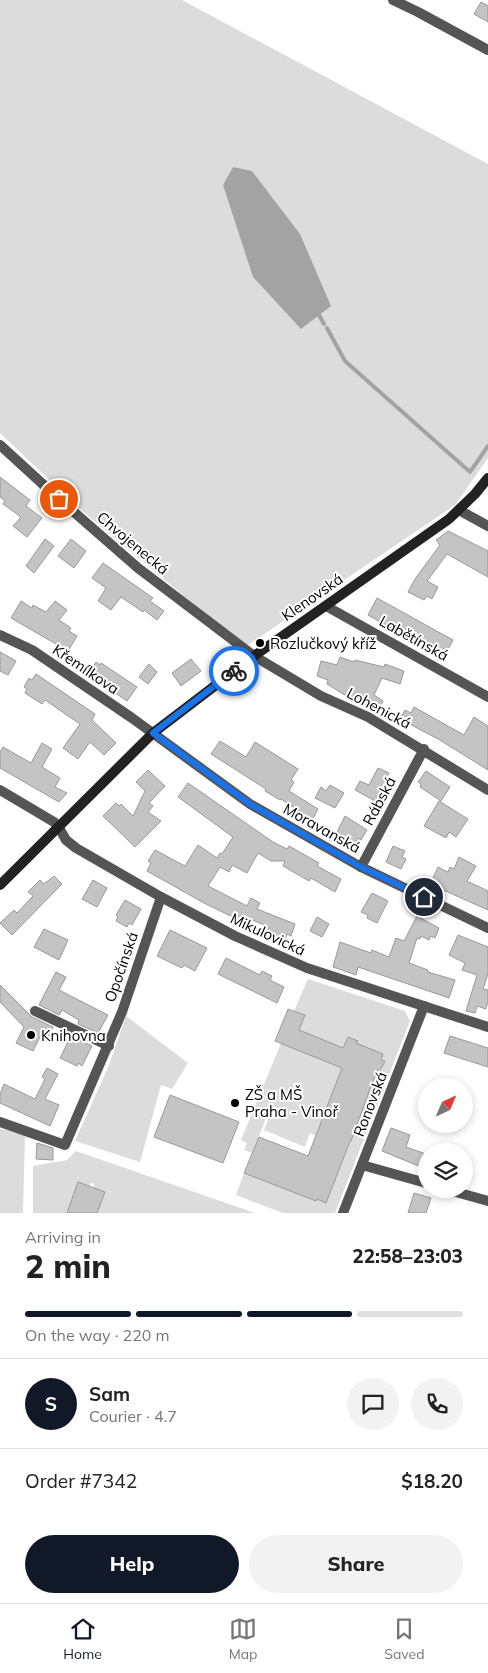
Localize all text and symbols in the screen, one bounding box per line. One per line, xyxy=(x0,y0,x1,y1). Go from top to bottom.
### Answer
pin xyxy=(38,478,80,520)
icon: bag xyxy=(45,485,73,513)
street label: Chvojenecká xyxy=(93,507,173,579)
street label: Klenovská xyxy=(278,569,346,625)
street label: Labětínská xyxy=(376,611,452,665)
place label: Rozlučkový kříž xyxy=(270,634,377,653)
marker: Rozlučkový kříž xyxy=(254,637,266,649)
street label: Křemílkova xyxy=(49,640,123,698)
courier xyxy=(209,646,259,696)
icon: bike xyxy=(220,657,248,685)
street label: Lohenická xyxy=(344,683,414,733)
street label: Rábská xyxy=(358,773,400,829)
street label: Moravanská xyxy=(280,799,364,857)
pin xyxy=(403,876,445,918)
icon: home xyxy=(410,883,438,911)
street label: Mikulovická xyxy=(227,908,309,960)
street label: Opočínská xyxy=(100,929,142,1005)
place label: Knihovna xyxy=(41,1026,106,1045)
marker: Knihovna xyxy=(25,1029,37,1041)
street label: Ronovská xyxy=(349,1069,391,1139)
north arrow xyxy=(418,1078,472,1132)
map controls xyxy=(418,1078,473,1198)
place label: ZŠ a MŠ Praha - Vinoř xyxy=(245,1085,338,1121)
marker: ZŠ a MŠ Praha - Vinoř xyxy=(229,1097,241,1109)
button: layers xyxy=(418,1143,473,1198)
text: Arriving in xyxy=(25,1227,101,1247)
text: 22:58–23:03 xyxy=(352,1244,463,1268)
text: 2 min xyxy=(25,1246,111,1286)
text: On the way · 220 m xyxy=(25,1325,170,1345)
button: chat xyxy=(347,1378,399,1430)
button: phone xyxy=(411,1378,463,1430)
text: Sam xyxy=(89,1382,130,1406)
text: S xyxy=(45,1392,57,1416)
text: Courier · 4.7 xyxy=(89,1406,177,1426)
text: Order #7342 xyxy=(25,1469,137,1493)
text: $18.20 xyxy=(401,1469,463,1493)
button: Help xyxy=(25,1535,239,1593)
button: Share xyxy=(249,1535,463,1593)
tab: Home xyxy=(63,1615,102,1663)
tab: Map xyxy=(229,1615,258,1663)
tab: Saved xyxy=(384,1615,425,1663)

